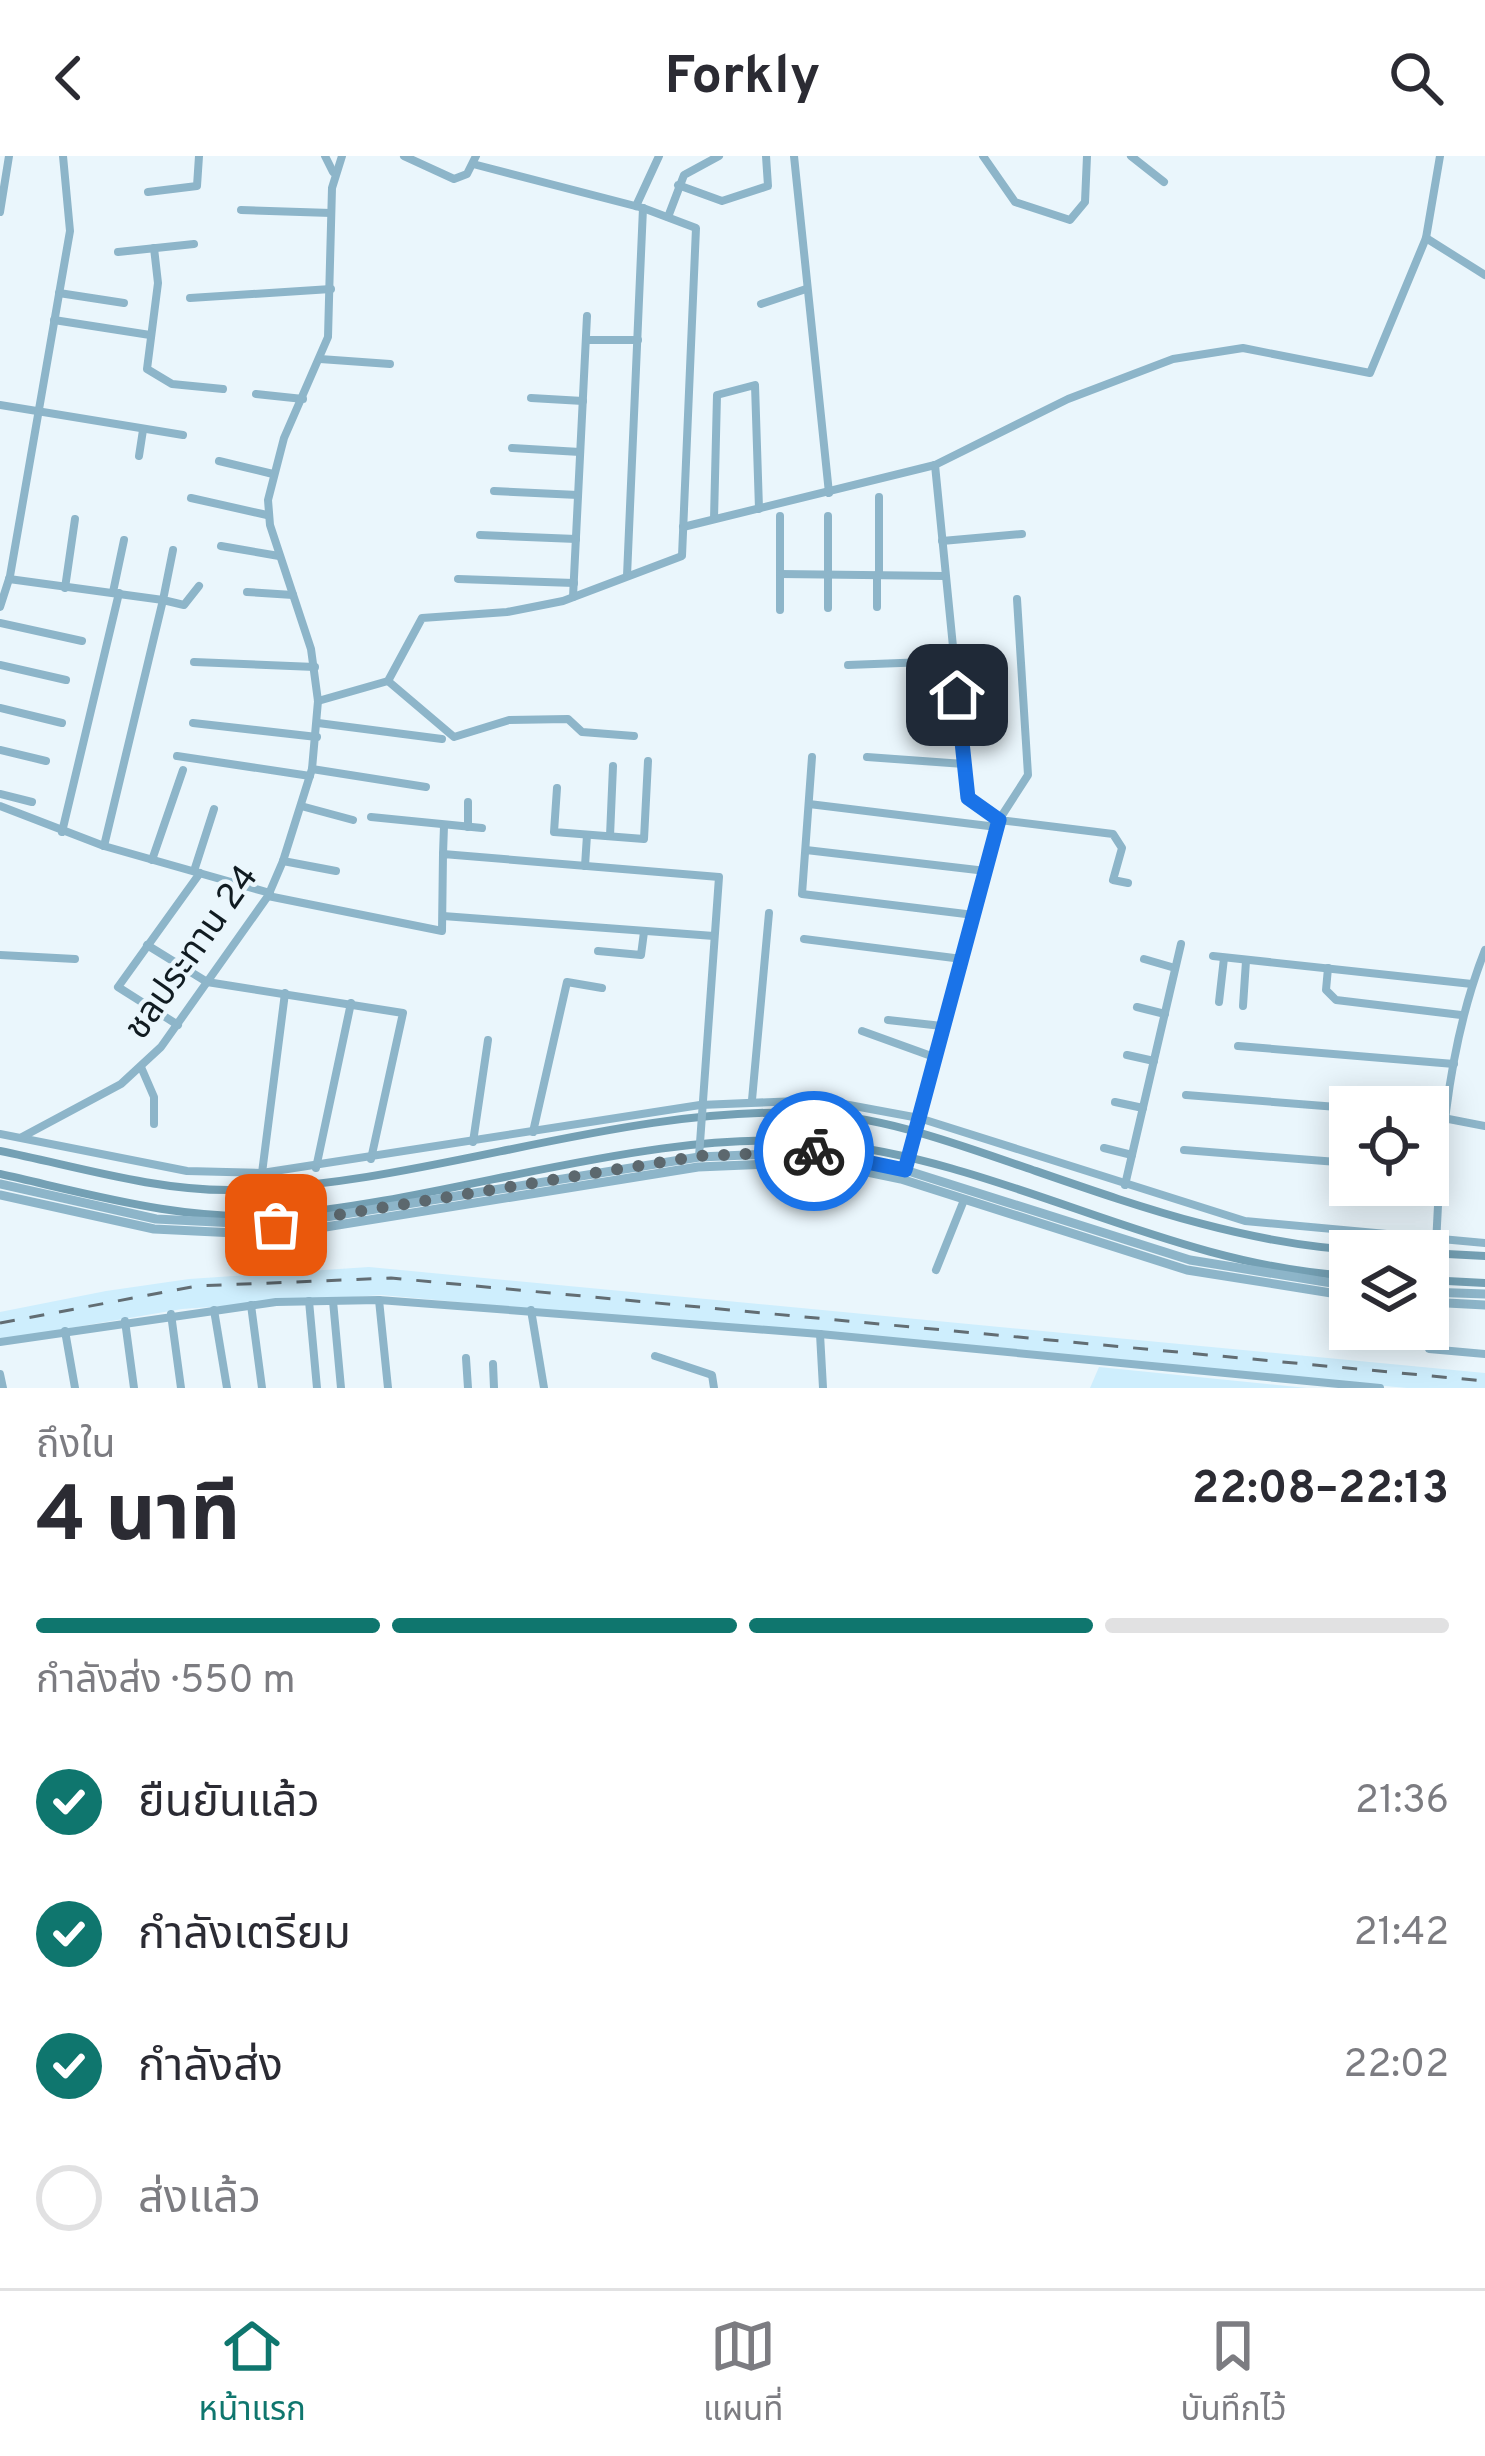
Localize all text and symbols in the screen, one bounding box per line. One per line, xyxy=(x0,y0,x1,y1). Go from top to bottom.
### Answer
text: Forkly xyxy=(665,44,820,113)
icon: back xyxy=(36,45,102,111)
icon: search xyxy=(1383,45,1449,111)
pin xyxy=(906,644,1008,746)
icon: home xyxy=(924,662,990,728)
street label: ชลประทาน 24 xyxy=(116,857,270,1050)
map controls xyxy=(1329,1086,1449,1350)
button: locate xyxy=(1329,1086,1449,1206)
courier xyxy=(754,1091,874,1211)
icon: bike xyxy=(781,1118,847,1184)
pin xyxy=(225,1174,327,1276)
icon: bag xyxy=(243,1192,309,1258)
button: layers xyxy=(1329,1230,1449,1350)
text: ถึงใน xyxy=(36,1423,115,1472)
text: 22:08–22:13 xyxy=(1192,1462,1449,1519)
text: 4 นาที xyxy=(36,1470,240,1569)
text: กำลังส่ง · 550 m xyxy=(36,1658,296,1707)
icon: check xyxy=(36,1769,102,1835)
text: ยืนยันแล้ว xyxy=(138,1776,320,1833)
text: 21:36 xyxy=(1355,1778,1449,1827)
icon: check xyxy=(36,1901,102,1967)
text: กำลังเตรียม xyxy=(138,1908,351,1965)
text: 21:42 xyxy=(1354,1910,1449,1959)
icon: check xyxy=(36,2033,102,2099)
text: กำลังส่ง xyxy=(138,2040,283,2097)
text: 22:02 xyxy=(1344,2042,1449,2091)
text: ส่งแล้ว xyxy=(138,2172,261,2229)
tab: หน้าแรก xyxy=(199,2313,306,2435)
tab: แผนที่ xyxy=(703,2313,783,2435)
tab: บันทึกไว้ xyxy=(1180,2313,1286,2435)

